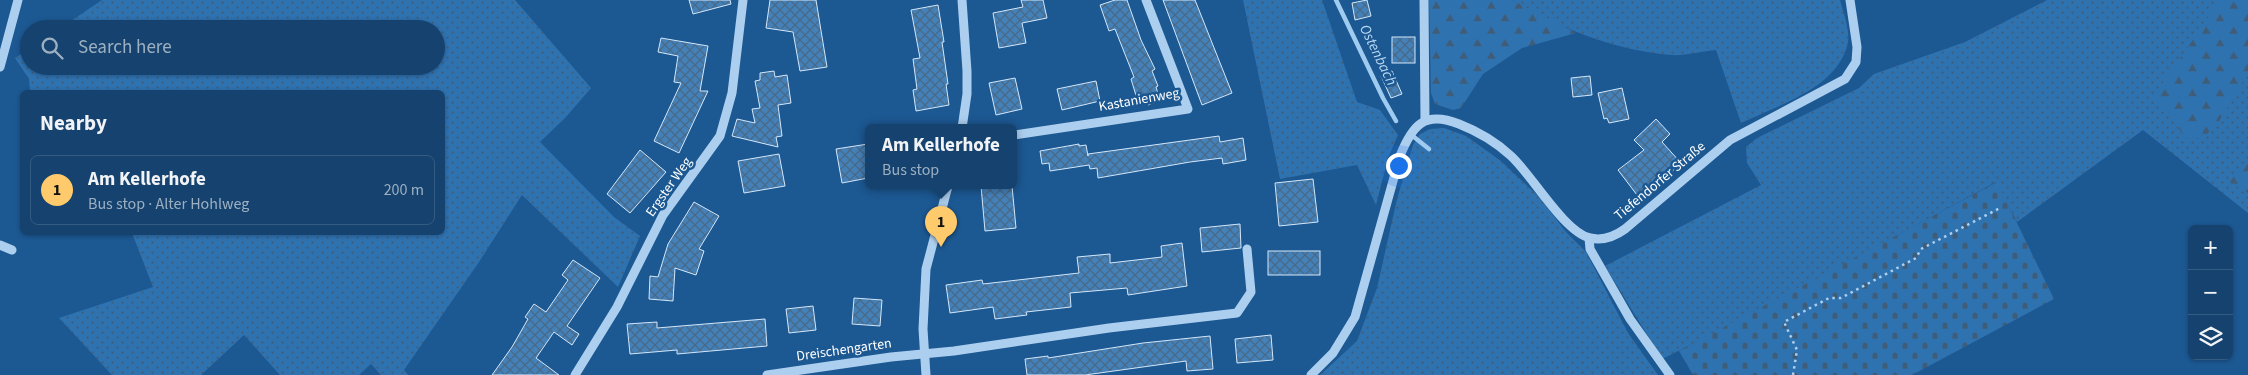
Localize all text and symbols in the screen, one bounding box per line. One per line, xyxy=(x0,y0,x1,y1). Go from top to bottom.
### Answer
search box xyxy=(20,20,445,75)
water label: Ostenbach xyxy=(1354,21,1402,89)
icon: search xyxy=(38,34,66,62)
text: Search here xyxy=(78,34,172,61)
street label: Kastanienweg xyxy=(1097,83,1181,117)
text: Nearby xyxy=(40,108,107,138)
popup xyxy=(865,124,1017,189)
text: Am Kellerhofe xyxy=(882,132,1000,159)
street label: Tiefendorfer Straße xyxy=(1610,137,1710,225)
street label: Ergster Weg xyxy=(641,153,697,221)
your location xyxy=(1386,153,1412,179)
text: Bus stop xyxy=(882,159,939,181)
text: Am Kellerhofe xyxy=(88,166,206,193)
text: 1 xyxy=(53,179,61,201)
text: 200 m xyxy=(384,179,424,201)
text: Bus stop · Alter Hohlweg xyxy=(88,193,249,215)
pin: 1 xyxy=(925,206,957,247)
map controls xyxy=(2188,225,2233,360)
button: + xyxy=(2188,225,2233,270)
button: − xyxy=(2188,270,2233,315)
button: layers xyxy=(2188,315,2233,360)
street label: Dreischengarten xyxy=(795,333,893,367)

